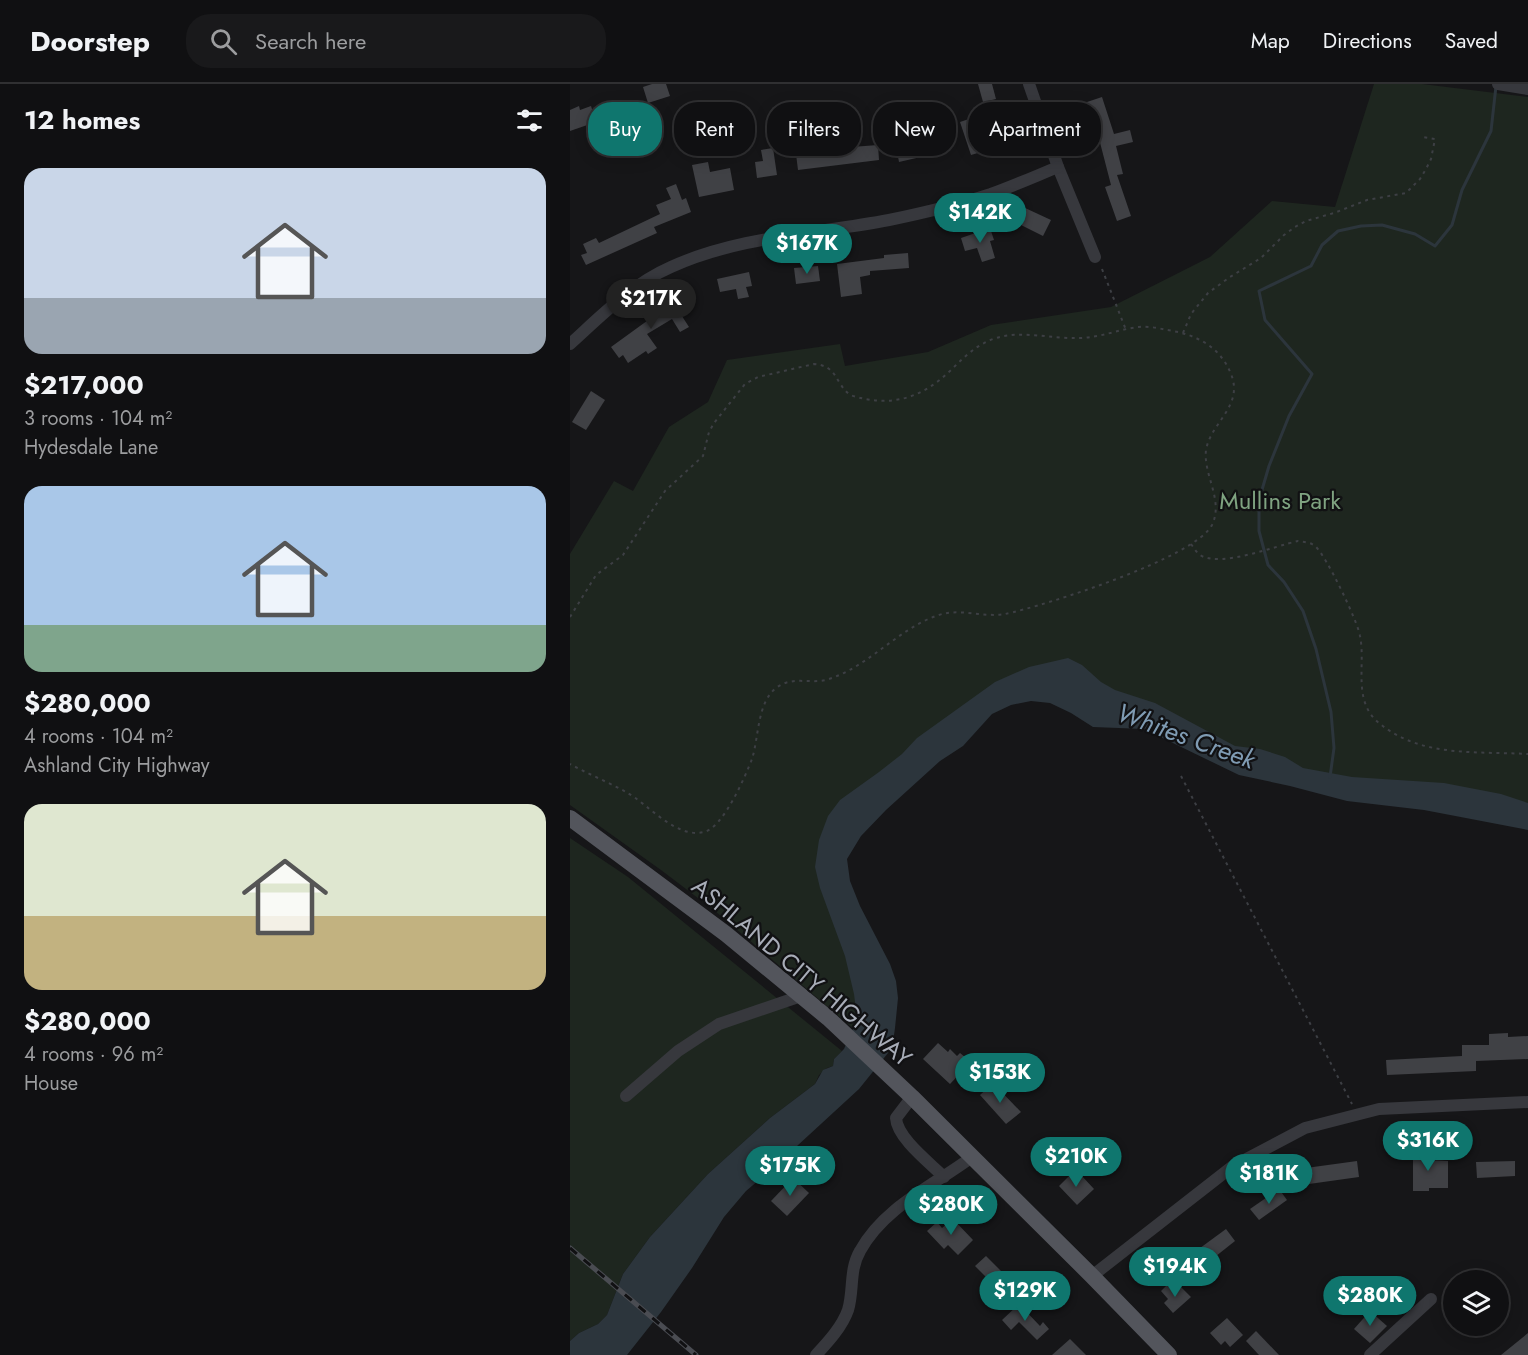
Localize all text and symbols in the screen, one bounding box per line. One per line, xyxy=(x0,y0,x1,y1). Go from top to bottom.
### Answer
search box xyxy=(186,14,606,68)
text: Doorstep xyxy=(30,21,150,62)
icon: search xyxy=(207,25,240,58)
text: Search here xyxy=(255,25,366,57)
text: Map xyxy=(1251,26,1290,56)
text: Directions xyxy=(1323,26,1412,56)
text: Saved xyxy=(1445,26,1498,56)
text: 12 homes xyxy=(24,101,140,139)
chip: Buy xyxy=(588,102,662,156)
chip: Rent xyxy=(674,102,755,156)
chip: Filters xyxy=(767,102,861,156)
chip: New xyxy=(873,102,956,156)
chip: Apartment xyxy=(968,102,1101,156)
icon: filters xyxy=(513,104,546,137)
pin: $142K xyxy=(938,193,1022,244)
text: $142K xyxy=(948,198,1012,227)
icon: home xyxy=(231,207,339,315)
pin: $167K xyxy=(765,224,849,275)
text: $167K xyxy=(776,229,838,258)
pin: $217K xyxy=(609,279,693,330)
text: $217K xyxy=(620,284,682,313)
text: $217,000 xyxy=(24,366,144,404)
text: 3 rooms · 104 m² xyxy=(24,404,172,433)
text: Hydesdale Lane xyxy=(24,433,158,462)
park label: Mullins Park xyxy=(1219,483,1341,518)
icon: home xyxy=(231,525,339,633)
text: $280,000 xyxy=(24,684,151,722)
water label: Whites Creek xyxy=(1112,693,1262,779)
text: 4 rooms · 104 m² xyxy=(24,722,173,751)
text: Ashland City Highway xyxy=(24,751,210,780)
icon: home xyxy=(231,843,339,951)
street label: ASHLAND CITY HIGHWAY xyxy=(684,869,920,1075)
text: $280,000 xyxy=(24,1002,151,1040)
text: 4 rooms · 96 m² xyxy=(24,1040,163,1069)
pin: $153K xyxy=(958,1053,1042,1104)
text: $153K xyxy=(969,1058,1031,1087)
text: House xyxy=(24,1069,78,1098)
pin: $316K xyxy=(1386,1121,1470,1172)
text: $316K xyxy=(1397,1126,1459,1155)
pin: $210K xyxy=(1034,1137,1118,1188)
text: $210K xyxy=(1045,1142,1107,1171)
pin: $175K xyxy=(748,1146,832,1197)
text: $175K xyxy=(759,1151,821,1180)
pin: $181K xyxy=(1227,1154,1311,1205)
text: $181K xyxy=(1239,1159,1299,1188)
pin: $280K xyxy=(909,1185,993,1236)
text: $280K xyxy=(918,1190,984,1219)
pin: $194K xyxy=(1133,1247,1217,1298)
text: $194K xyxy=(1143,1252,1207,1281)
map controls xyxy=(1443,1270,1509,1336)
button: layers xyxy=(1443,1270,1509,1336)
pin: $129K xyxy=(983,1271,1067,1322)
text: $129K xyxy=(993,1276,1057,1305)
pin: $280K xyxy=(1328,1276,1412,1327)
text: $280K xyxy=(1337,1281,1403,1310)

